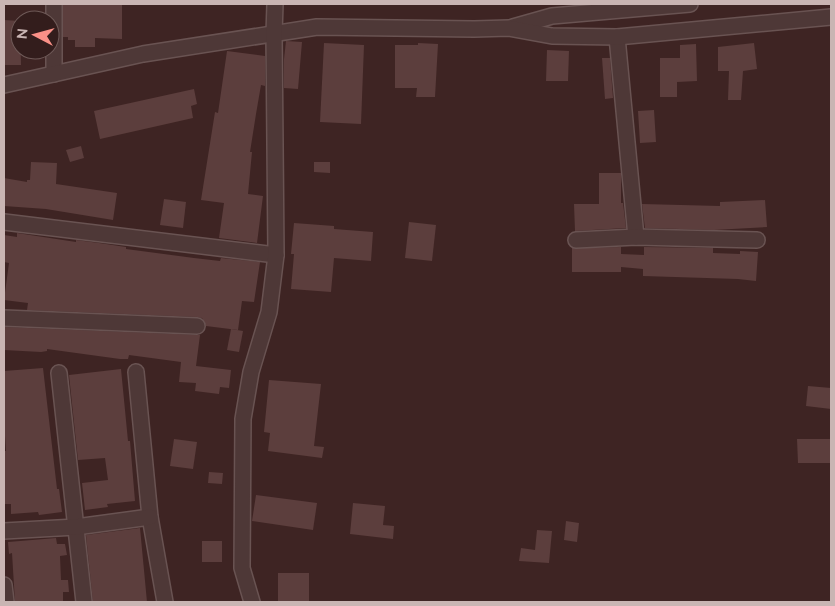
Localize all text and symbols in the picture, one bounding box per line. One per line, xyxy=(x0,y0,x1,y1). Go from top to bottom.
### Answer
north arrow xyxy=(10,10,60,60)
text: N xyxy=(14,27,31,40)

